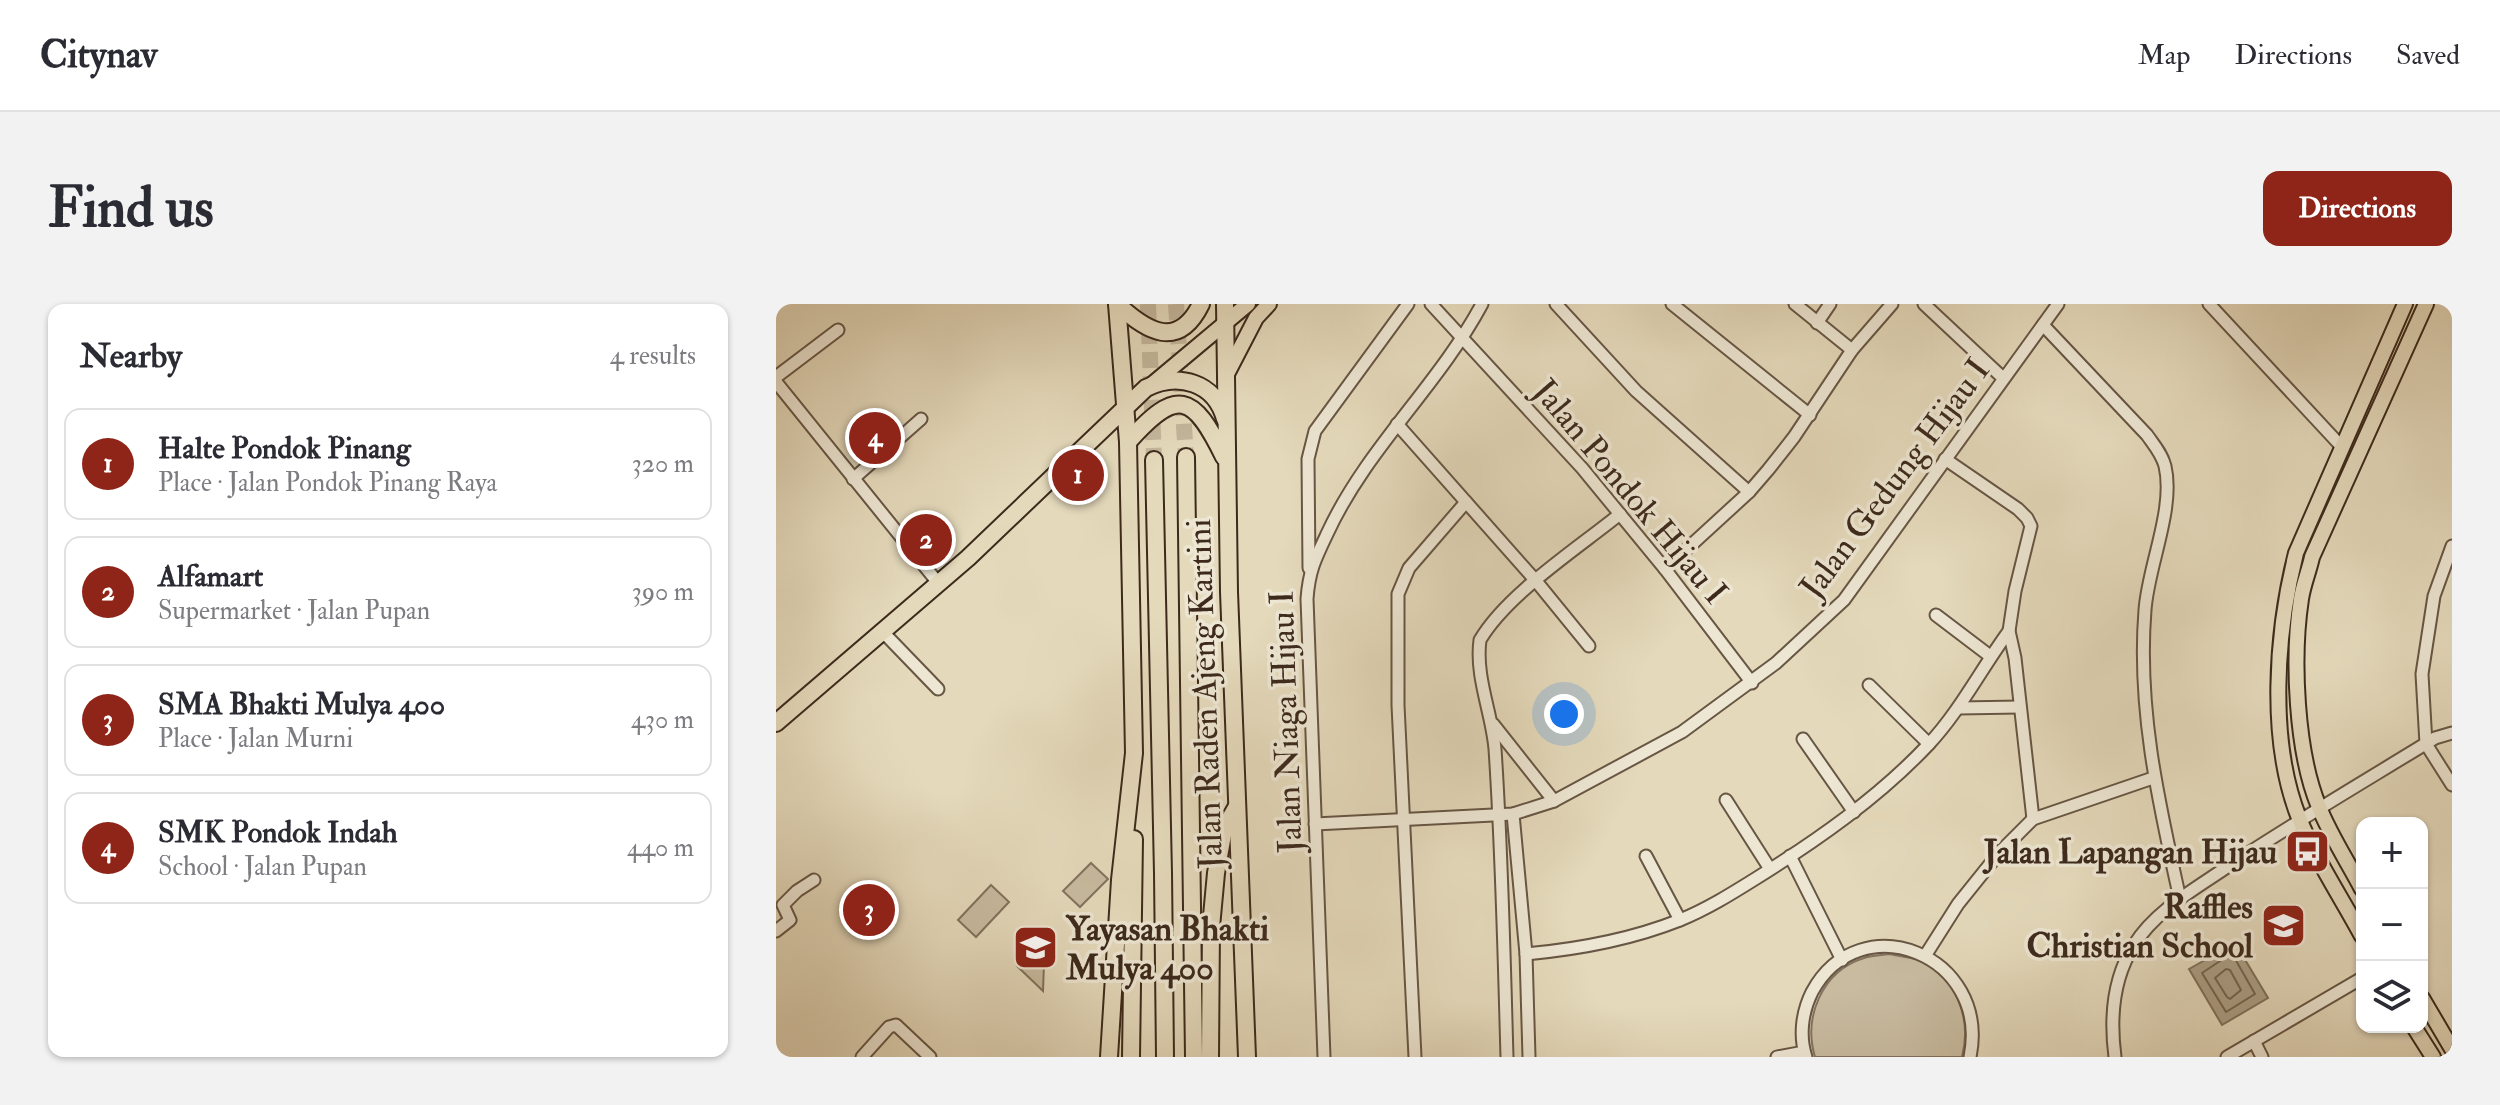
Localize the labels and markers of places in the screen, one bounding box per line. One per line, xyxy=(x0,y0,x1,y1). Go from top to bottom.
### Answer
pin: 4 xyxy=(849,408,901,468)
pin: 1 xyxy=(1052,445,1104,505)
pin: 2 xyxy=(900,510,952,570)
bus stop icon: Jalan Lapangan Hijau xyxy=(2284,827,2332,875)
place label: Jalan Lapangan Hijau xyxy=(1982,831,2277,874)
pin: 3 xyxy=(843,880,895,940)
place label: Raffles Christian School xyxy=(2026,886,2253,968)
school or university icon: Raffles Christian School xyxy=(2260,902,2308,950)
place label: Yayasan Bhakti Mulya 400 xyxy=(1065,908,1269,990)
school or university icon: Yayasan Bhakti Mulya 400 xyxy=(1011,924,1059,972)

